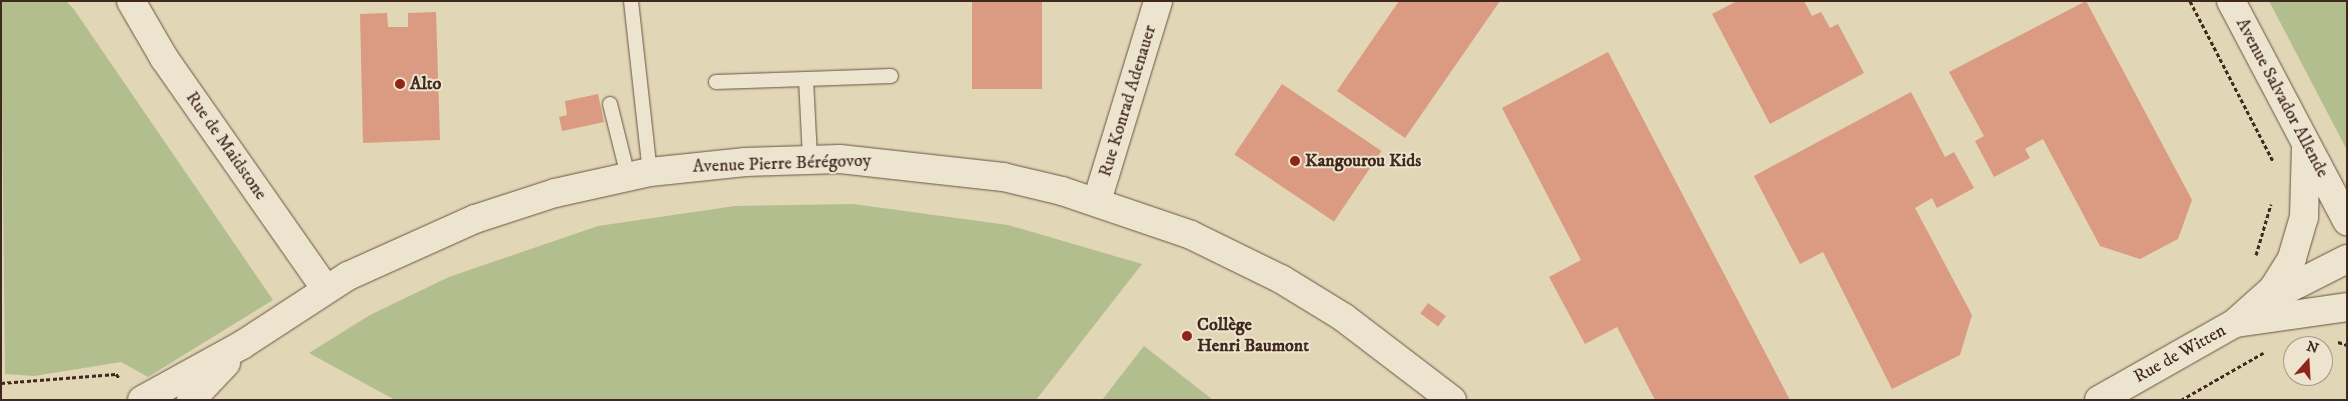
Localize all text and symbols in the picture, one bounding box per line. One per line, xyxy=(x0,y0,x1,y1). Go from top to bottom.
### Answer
street label: Avenue Salvador Allende xyxy=(2231,15,2333,181)
street label: Rue Konrad Adenauer xyxy=(1095,22,1161,180)
place label: Alto xyxy=(410,73,441,95)
marker: Alto xyxy=(394,78,406,90)
street label: Rue de Maidstone xyxy=(181,88,271,204)
street label: Avenue Pierre Bérégovoy xyxy=(692,150,872,178)
place label: Kangourou Kids xyxy=(1305,150,1421,172)
marker: Kangourou Kids xyxy=(1289,155,1301,167)
place label: Collège Henri Baumont xyxy=(1197,315,1309,358)
street label: Rue de Witten xyxy=(2130,320,2230,388)
marker: Collège Henri Baumont xyxy=(1181,330,1193,342)
north arrow xyxy=(2283,336,2333,386)
text: N xyxy=(2304,337,2321,358)

